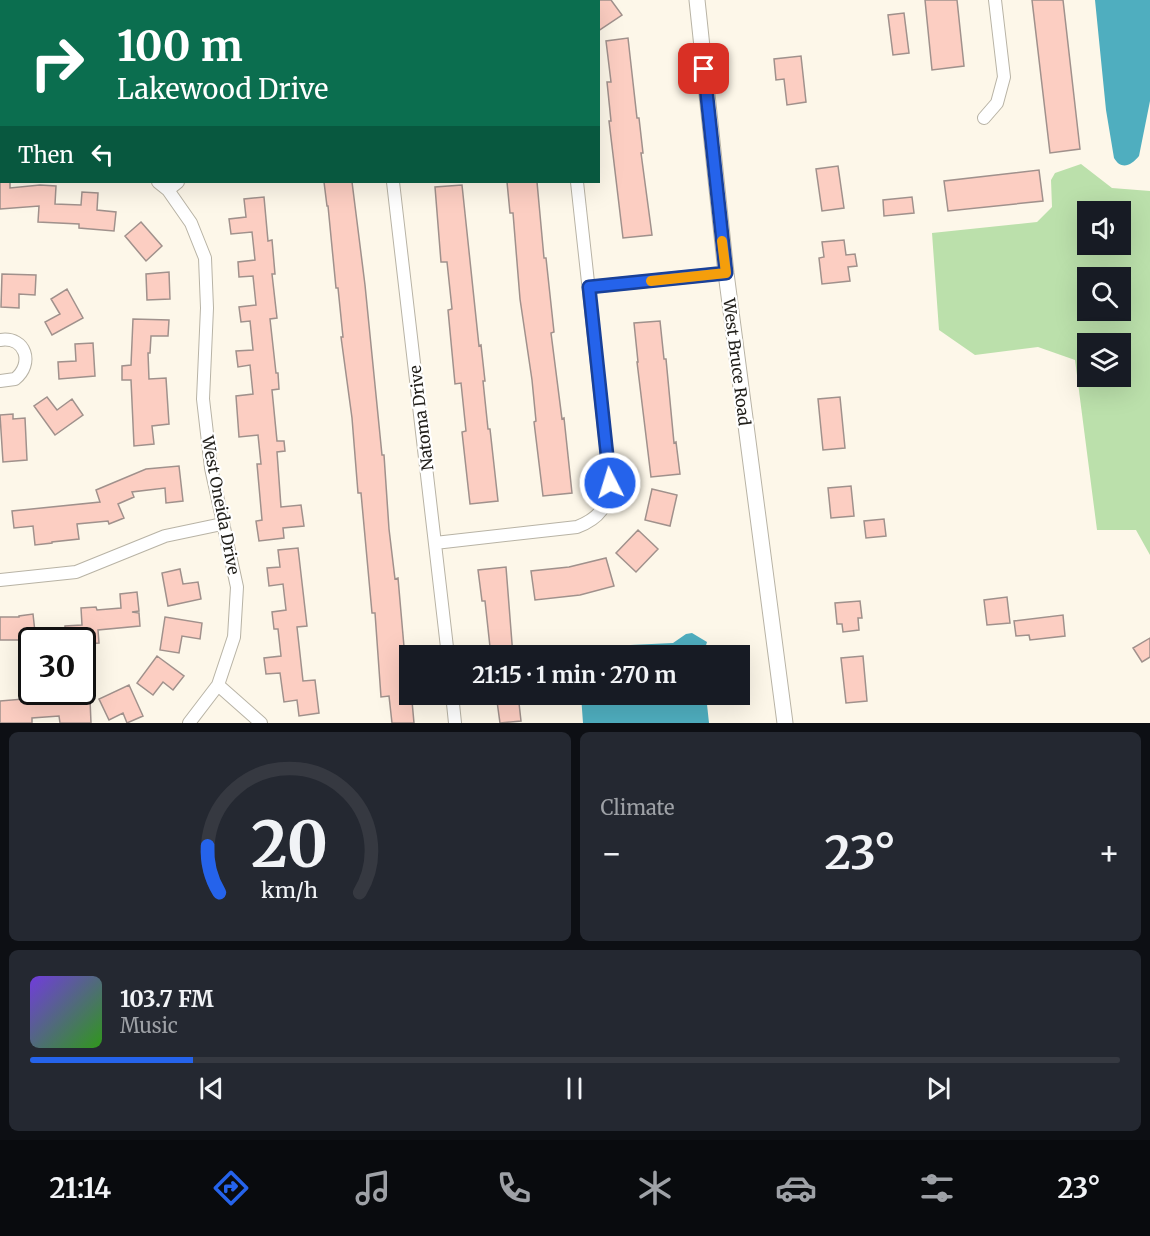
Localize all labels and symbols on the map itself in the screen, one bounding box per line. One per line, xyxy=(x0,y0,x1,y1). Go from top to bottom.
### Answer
pin xyxy=(678,43,729,94)
street label: West Bruce Road xyxy=(719,296,755,427)
street label: Natoma Drive xyxy=(405,364,437,472)
street label: West Oneida Drive xyxy=(198,433,244,576)
position arrow xyxy=(578,451,642,515)
speed limit sign: 30 xyxy=(18,627,96,705)

